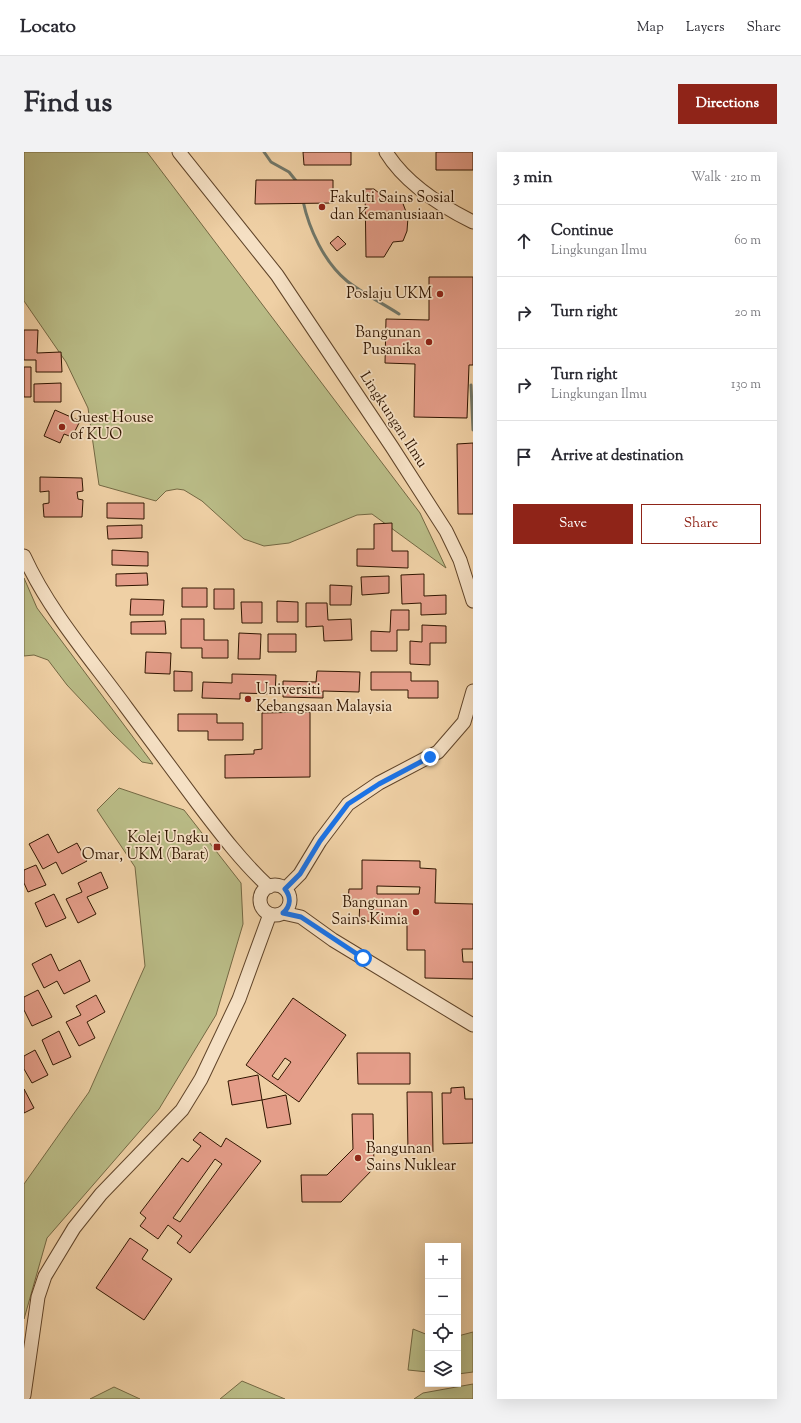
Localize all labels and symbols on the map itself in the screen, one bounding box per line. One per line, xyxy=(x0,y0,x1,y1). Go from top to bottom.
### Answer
place label: Fakulti Sains Sosial dan Kemanusiaan xyxy=(330,188,455,226)
marker: Fakulti Sains Sosial dan Kemanusiaan xyxy=(317,202,327,212)
place label: Poslaju UKM xyxy=(346,284,432,305)
marker: Poslaju UKM xyxy=(435,289,445,299)
place label: Bangunan Pusanika xyxy=(355,323,421,361)
marker: Bangunan Pusanika xyxy=(424,337,434,347)
street label: Lingkungan Ilmu xyxy=(354,368,432,473)
place label: Guest House of KUO xyxy=(70,408,154,446)
marker: Guest House of KUO xyxy=(57,422,67,432)
place label: Universiti Kebangsaan Malaysia xyxy=(256,680,392,718)
marker: Universiti Kebangsaan Malaysia xyxy=(243,694,253,704)
route end xyxy=(421,748,439,766)
place label: Kolej Ungku Omar, UKM (Barat) xyxy=(82,828,209,866)
marker: Kolej Ungku Omar, UKM (Barat) xyxy=(212,842,222,852)
place label: Bangunan Sains Kimia xyxy=(331,893,408,931)
marker: Bangunan Sains Kimia xyxy=(411,907,421,917)
route start xyxy=(354,949,372,967)
place label: Bangunan Sains Nuklear xyxy=(366,1139,457,1177)
marker: Bangunan Sains Nuklear xyxy=(353,1153,363,1163)

